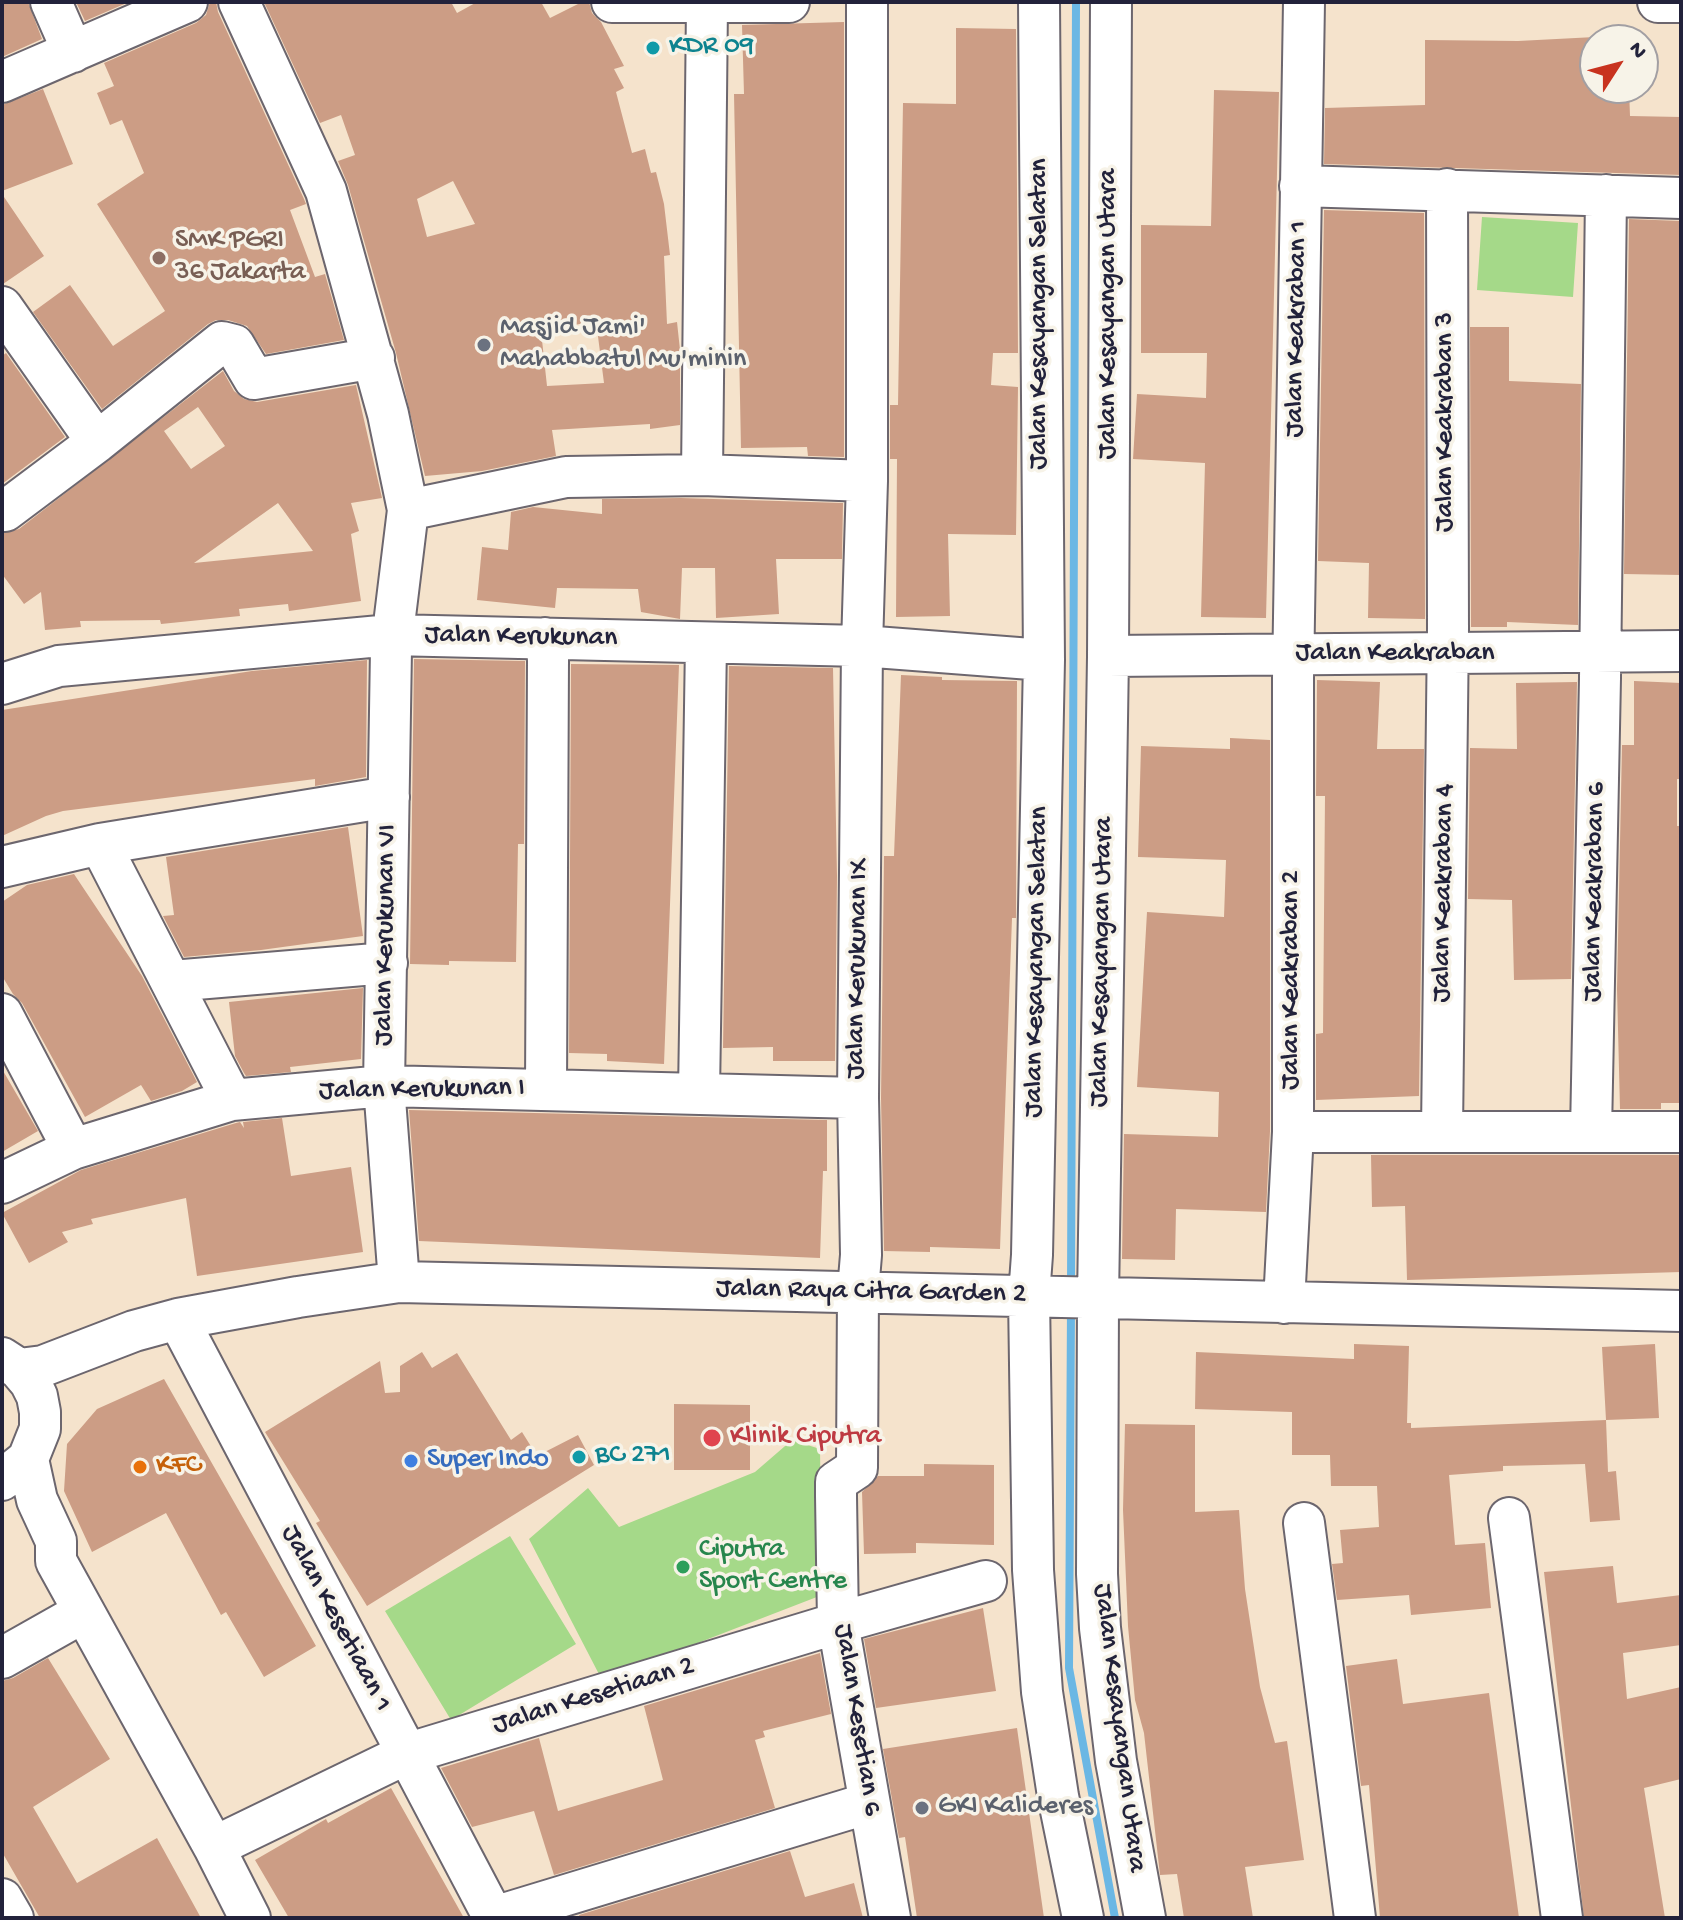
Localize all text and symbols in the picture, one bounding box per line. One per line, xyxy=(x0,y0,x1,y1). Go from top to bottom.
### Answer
north arrow xyxy=(1579,24,1659,104)
place label: KDR 09 xyxy=(669,31,754,65)
text: N xyxy=(1622,38,1652,65)
marker: KDR 09 xyxy=(644,39,662,57)
street label: Jalan Kesayangan Selatan xyxy=(1024,158,1058,470)
street label: Jalan Kesayangan Utara xyxy=(1093,169,1127,459)
street label: Jalan Keakraban 1 xyxy=(1279,220,1317,438)
place label: SMK PGRI 36 Jakarta xyxy=(175,225,306,291)
marker: SMK PGRI 36 Jakarta xyxy=(150,249,168,267)
place label: Masjid Jami' Mahabbatul Mu'minin xyxy=(500,312,746,378)
street label: Jalan Keakraban 3 xyxy=(1430,312,1464,532)
marker: Masjid Jami' Mahabbatul Mu'minin xyxy=(475,336,493,354)
street label: Jalan Kerukunan xyxy=(424,620,618,656)
street label: Jalan Keakraban xyxy=(1295,638,1495,672)
street label: Jalan Keakraban 6 xyxy=(1577,782,1615,1002)
street label: Jalan Keakraban 4 xyxy=(1426,783,1464,1003)
street label: Jalan Kesayangan Selatan xyxy=(1018,806,1058,1118)
street label: Jalan Kesayangan Utara xyxy=(1084,817,1122,1107)
street label: Jalan Kerukunan VI xyxy=(368,824,406,1046)
street label: Jalan Kerukunan IX xyxy=(840,858,878,1080)
street label: Jalan Keakraban 2 xyxy=(1276,870,1310,1090)
street label: Jalan Kerukunan I xyxy=(319,1072,525,1110)
street label: Jalan Raya Citra Garden 2 xyxy=(715,1273,1027,1313)
place label: Klinik Ciputra xyxy=(730,1421,881,1455)
marker: Klinik Ciputra xyxy=(701,1427,723,1449)
place label: BC 271 xyxy=(595,1440,671,1474)
place label: Super Indo xyxy=(427,1444,549,1478)
marker: BC 271 xyxy=(570,1448,588,1466)
place label: KFC xyxy=(156,1450,201,1484)
marker: Super Indo xyxy=(402,1452,420,1470)
marker: KFC xyxy=(131,1458,149,1476)
street label: Jalan Kesetiaan 1 xyxy=(272,1520,398,1718)
place label: Ciputra Sport Centre xyxy=(699,1534,847,1600)
marker: Ciputra Sport Centre xyxy=(674,1558,692,1576)
street label: Jalan Kesayangan Utara xyxy=(1084,1582,1152,1874)
street label: Jalan Kesetian 6 xyxy=(824,1622,888,1818)
street label: Jalan Kesetiaan 2 xyxy=(489,1650,699,1744)
place label: GKI Kalideres xyxy=(938,1791,1093,1825)
marker: GKI Kalideres xyxy=(913,1799,931,1817)

